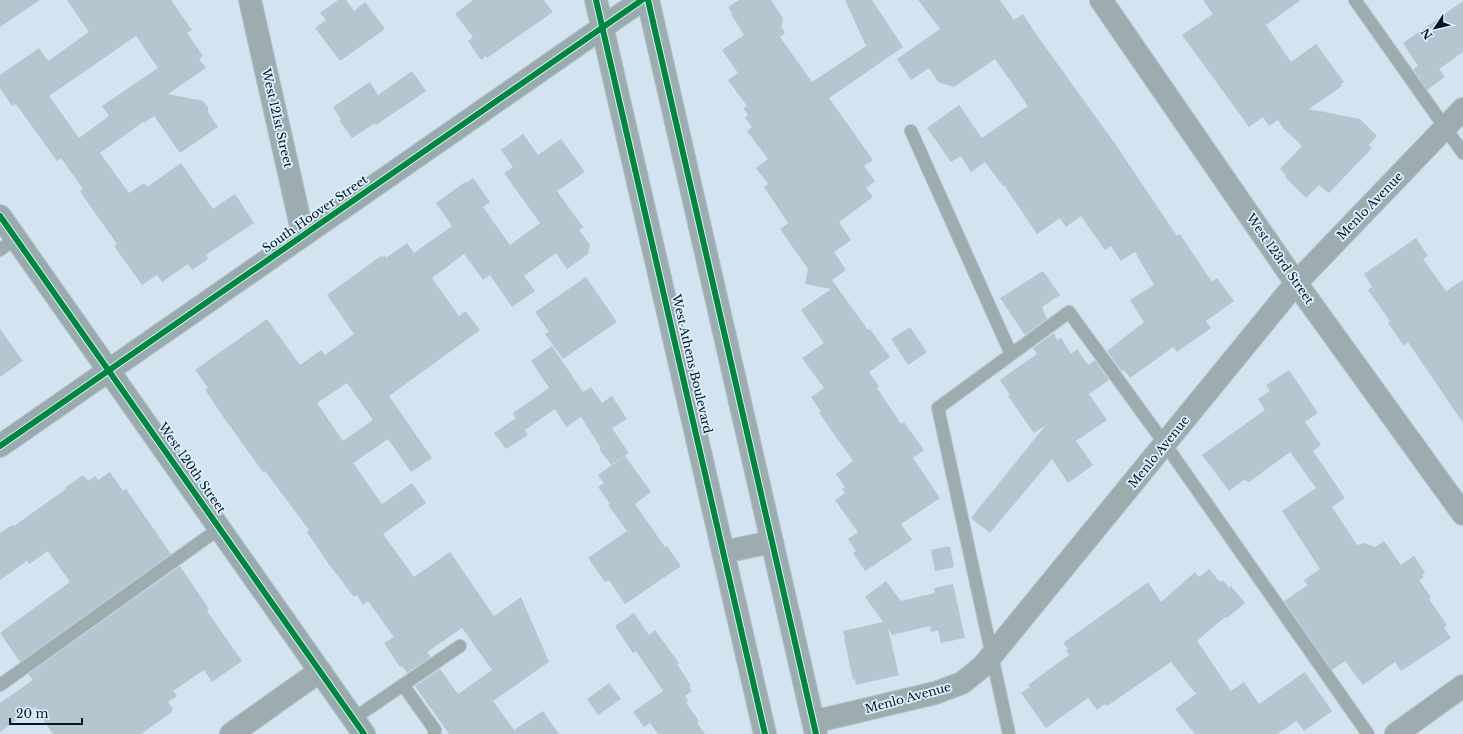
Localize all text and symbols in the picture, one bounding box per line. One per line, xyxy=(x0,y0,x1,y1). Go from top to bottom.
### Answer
north arrow xyxy=(1415,8,1455,48)
text: N xyxy=(1418,25,1436,42)
street label: West 121st Street xyxy=(259,66,296,169)
street label: Menlo Avenue xyxy=(1334,169,1406,243)
street label: South Hoover Street xyxy=(259,171,371,256)
street label: West 123rd Street xyxy=(1243,210,1317,307)
street label: West Athens Boulevard xyxy=(669,292,716,435)
street label: Menlo Avenue xyxy=(1125,413,1192,491)
street label: West 120th Street xyxy=(155,419,230,516)
street label: Menlo Avenue xyxy=(863,679,953,716)
scale bar xyxy=(10,700,82,726)
text: 20 m xyxy=(16,706,48,721)

